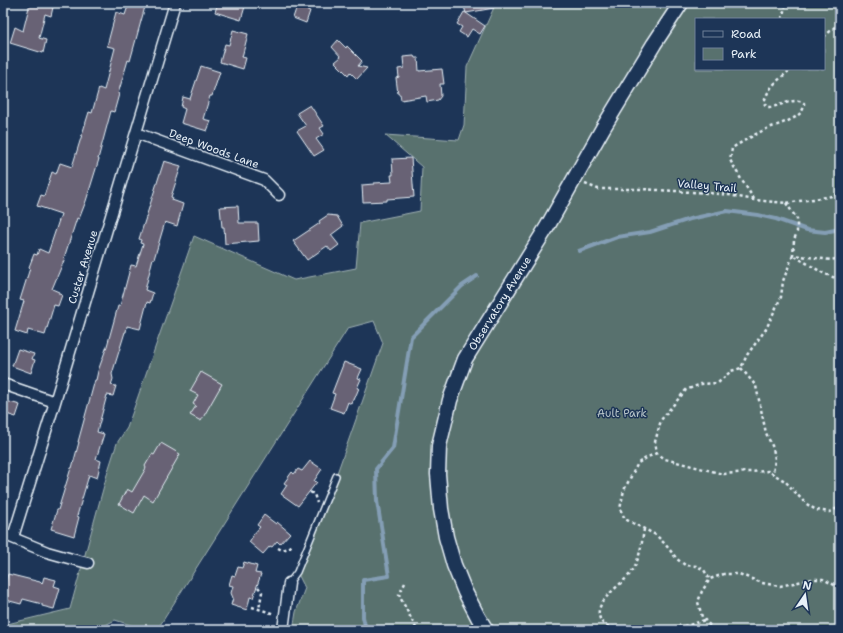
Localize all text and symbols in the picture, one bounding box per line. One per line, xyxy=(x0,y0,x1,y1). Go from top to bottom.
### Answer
legend xyxy=(695,18,825,70)
text: Road xyxy=(731,26,762,42)
text: Park xyxy=(731,46,757,62)
street label: Deep Woods Lane xyxy=(167,126,261,172)
street label: Valley Trail xyxy=(677,176,738,196)
street label: Custer Avenue xyxy=(65,228,101,306)
street label: Observatory Avenue xyxy=(465,253,535,353)
park label: Ault Park xyxy=(597,406,647,421)
north arrow xyxy=(785,575,825,615)
text: N xyxy=(801,577,813,594)

